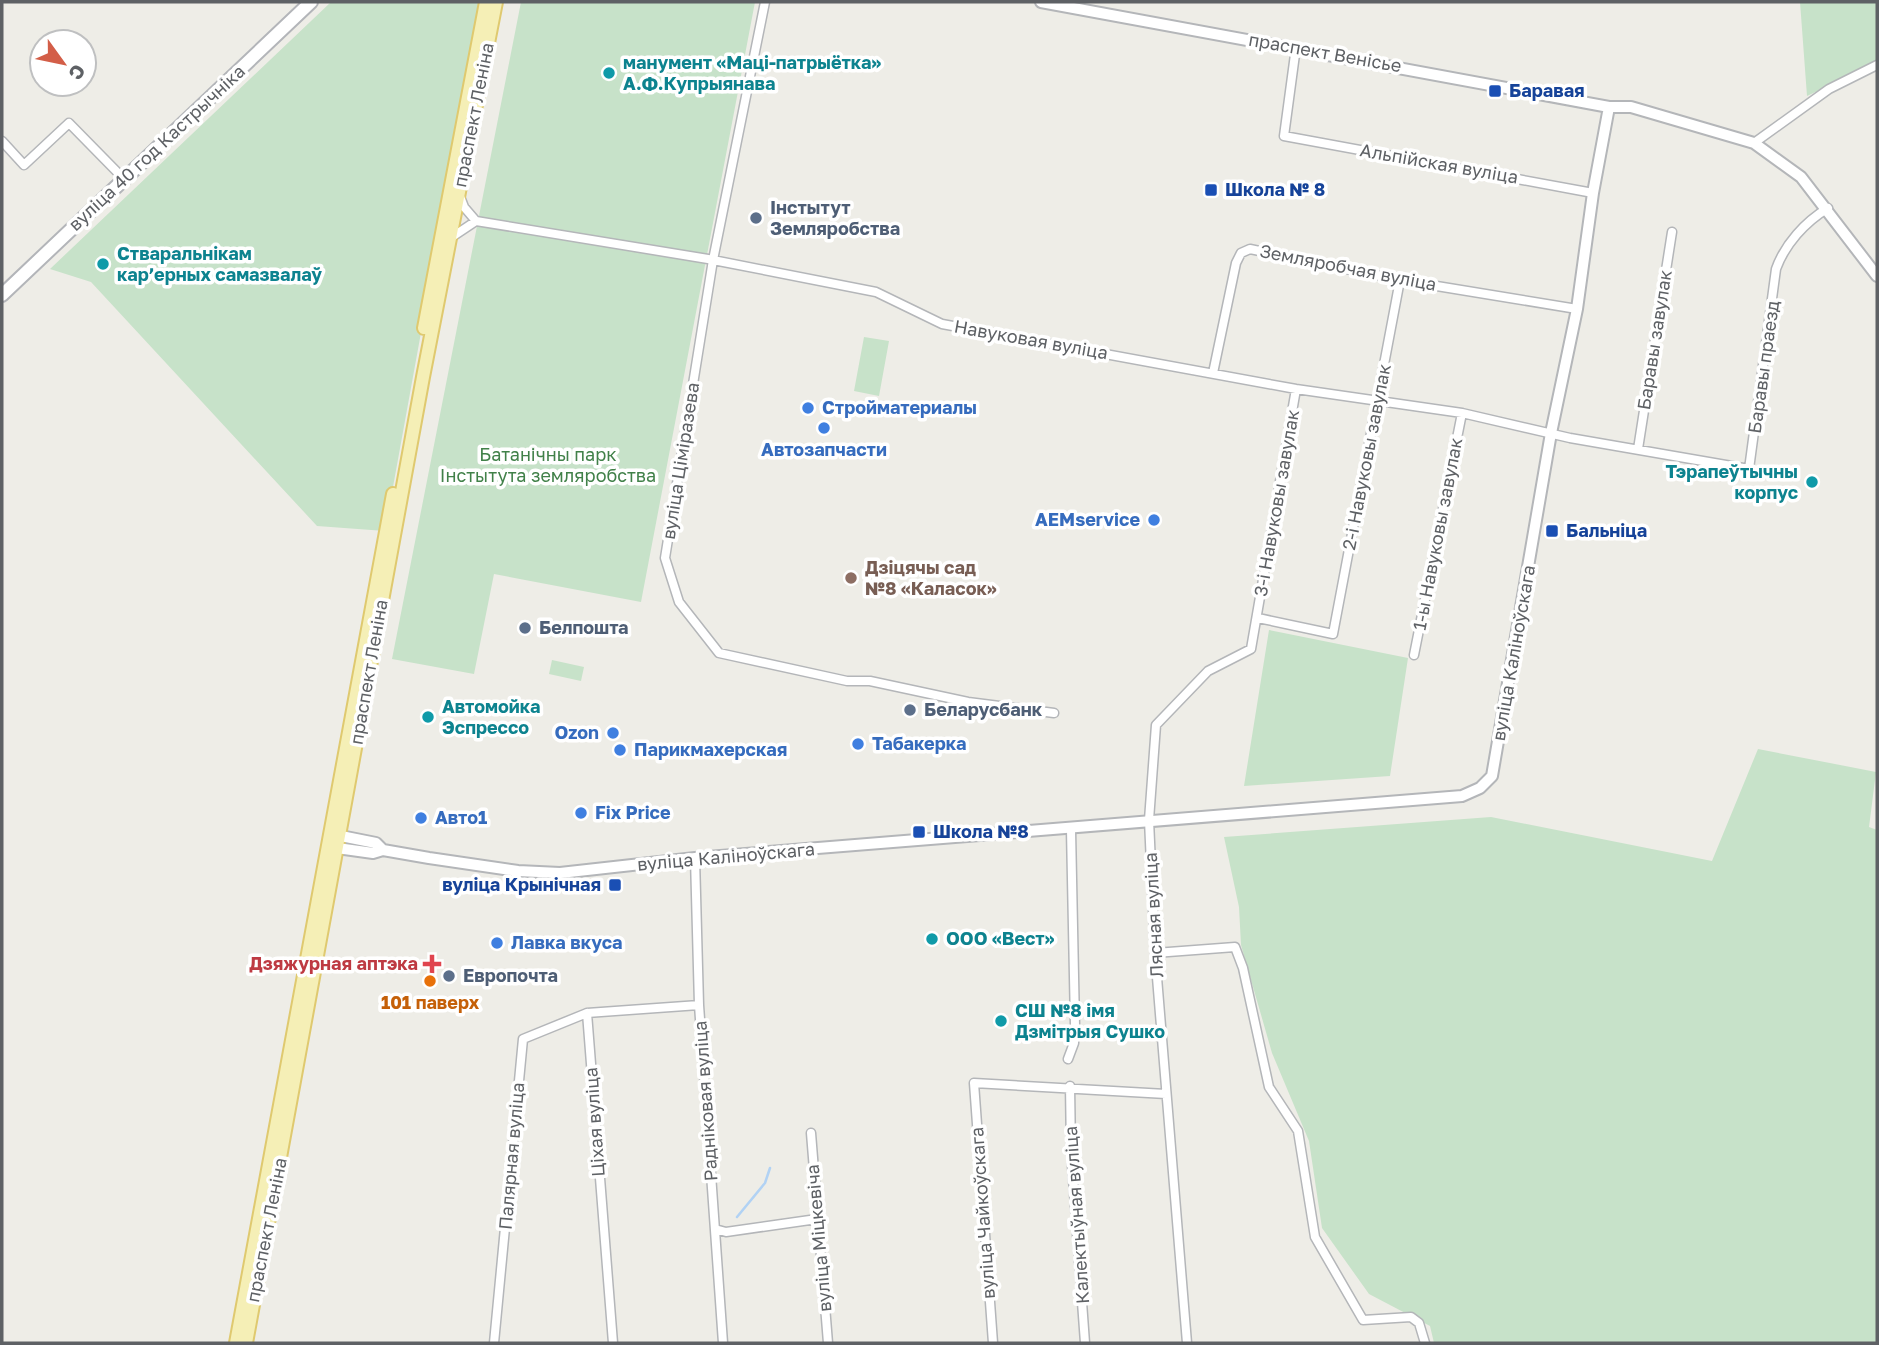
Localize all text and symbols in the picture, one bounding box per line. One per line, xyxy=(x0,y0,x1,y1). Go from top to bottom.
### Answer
north arrow xyxy=(28,28,98,98)
street label: праспект Венісье xyxy=(1247,28,1403,76)
street label: праспект Леніна xyxy=(448,41,498,189)
place label: манумент «Маці-патрыётка» А.Ф.Купрыянава xyxy=(623,51,881,94)
street label: вуліца 40 год Кастрычніка xyxy=(64,60,249,235)
text: С xyxy=(64,61,91,84)
marker: манумент «Маці-патрыётка» А.Ф.Купрыянава xyxy=(601,65,617,81)
place label: Баравая xyxy=(1509,79,1585,101)
marker: Баравая xyxy=(1487,83,1503,99)
street label: Альпійская вуліца xyxy=(1358,138,1520,188)
place label: Школа № 8 xyxy=(1225,178,1325,200)
marker: Школа № 8 xyxy=(1203,182,1219,198)
place label: Інстытут Земляробства xyxy=(770,196,900,239)
marker: Інстытут Земляробства xyxy=(748,210,764,226)
street label: Земляробчая вуліца xyxy=(1258,239,1438,295)
place label: Стваральнікам карʼерных самазвалаў xyxy=(117,242,322,285)
marker: Стваральнікам карʼерных самазвалаў xyxy=(95,256,111,272)
street label: Баравы завулак xyxy=(1632,268,1676,411)
street label: Баравы праезд xyxy=(1743,299,1783,435)
street label: Навуковая вуліца xyxy=(952,315,1110,363)
street label: 2-і Навуковы завулак xyxy=(1337,362,1395,552)
street label: вуліца Ціміразева xyxy=(657,381,703,541)
place label: Стройматериалы xyxy=(822,396,977,418)
marker: Стройматериалы xyxy=(800,400,816,416)
street label: 3-і Навуковы завулак xyxy=(1249,408,1303,598)
marker: Автозапчасти xyxy=(816,420,832,436)
street label: 1-ы Навуковы завулак xyxy=(1408,436,1466,632)
place label: Автозапчасти xyxy=(761,438,887,460)
park label: Батанічны парк Інстытута земляробства xyxy=(440,443,656,486)
place label: Тэрапеўтычны корпус xyxy=(1666,460,1798,503)
marker: Тэрапеўтычны корпус xyxy=(1804,474,1820,490)
place label: AEMservice xyxy=(1035,508,1140,530)
marker: AEMservice xyxy=(1146,512,1162,528)
place label: Бальніца xyxy=(1566,519,1647,541)
marker: Бальніца xyxy=(1544,523,1560,539)
place label: Дзіцячы сад №8 «Каласок» xyxy=(865,556,997,599)
street label: вуліца Каліноўскага xyxy=(1487,563,1539,742)
marker: Дзіцячы сад №8 «Каласок» xyxy=(843,570,859,586)
street label: праспект Леніна xyxy=(344,598,392,746)
place label: Белпошта xyxy=(539,616,628,638)
marker: Белпошта xyxy=(517,620,533,636)
place label: Автомойка Эспрессо xyxy=(442,695,540,738)
place label: Беларусбанк xyxy=(924,698,1043,720)
marker: Беларусбанк xyxy=(902,702,918,718)
marker: Автомойка Эспрессо xyxy=(420,709,436,725)
place label: Ozon xyxy=(555,721,599,743)
marker: Ozon xyxy=(605,725,621,741)
place label: Табакерка xyxy=(872,732,967,754)
marker: Табакерка xyxy=(850,736,866,752)
place label: Парикмахерская xyxy=(634,738,787,760)
marker: Парикмахерская xyxy=(612,742,628,758)
place label: Fix Price xyxy=(595,801,671,823)
marker: Fix Price xyxy=(573,805,589,821)
place label: Авто1 xyxy=(435,806,487,828)
marker: Авто1 xyxy=(413,810,429,826)
place label: Школа №8 xyxy=(933,820,1029,842)
marker: Школа №8 xyxy=(911,824,927,840)
street label: вуліца Каліноўскага xyxy=(636,837,816,875)
street label: Лясная вуліца xyxy=(1139,852,1167,978)
place label: вуліца Крынічная xyxy=(442,873,601,895)
marker: вуліца Крынічная xyxy=(607,877,623,893)
place label: ООО «Вест» xyxy=(946,927,1055,949)
place label: Лавка вкуса xyxy=(511,931,623,953)
marker: ООО «Вест» xyxy=(924,931,940,947)
marker: Лавка вкуса xyxy=(489,935,505,951)
place label: Дзяжурная аптэка xyxy=(249,952,418,974)
marker: Дзяжурная аптэка xyxy=(424,956,440,972)
place label: Европочта xyxy=(463,964,558,986)
marker: Европочта xyxy=(441,968,457,984)
marker: 101 паверх xyxy=(422,973,438,989)
place label: 101 паверх xyxy=(381,991,480,1013)
place label: СШ №8 імя Дзмітрыя Сушко xyxy=(1015,999,1165,1042)
marker: СШ №8 імя Дзмітрыя Сушко xyxy=(993,1013,1009,1029)
street label: Радніковая вуліца xyxy=(688,1020,722,1182)
street label: Ціхая вуліца xyxy=(579,1067,609,1178)
street label: Палярная вуліца xyxy=(494,1081,528,1231)
street label: Калектыўная вуліца xyxy=(1059,1125,1093,1305)
street label: вуліца Чайкоўскага xyxy=(965,1126,999,1300)
street label: праспект Леніна xyxy=(241,1156,291,1304)
street label: вуліца Міцкевіча xyxy=(801,1163,835,1313)

